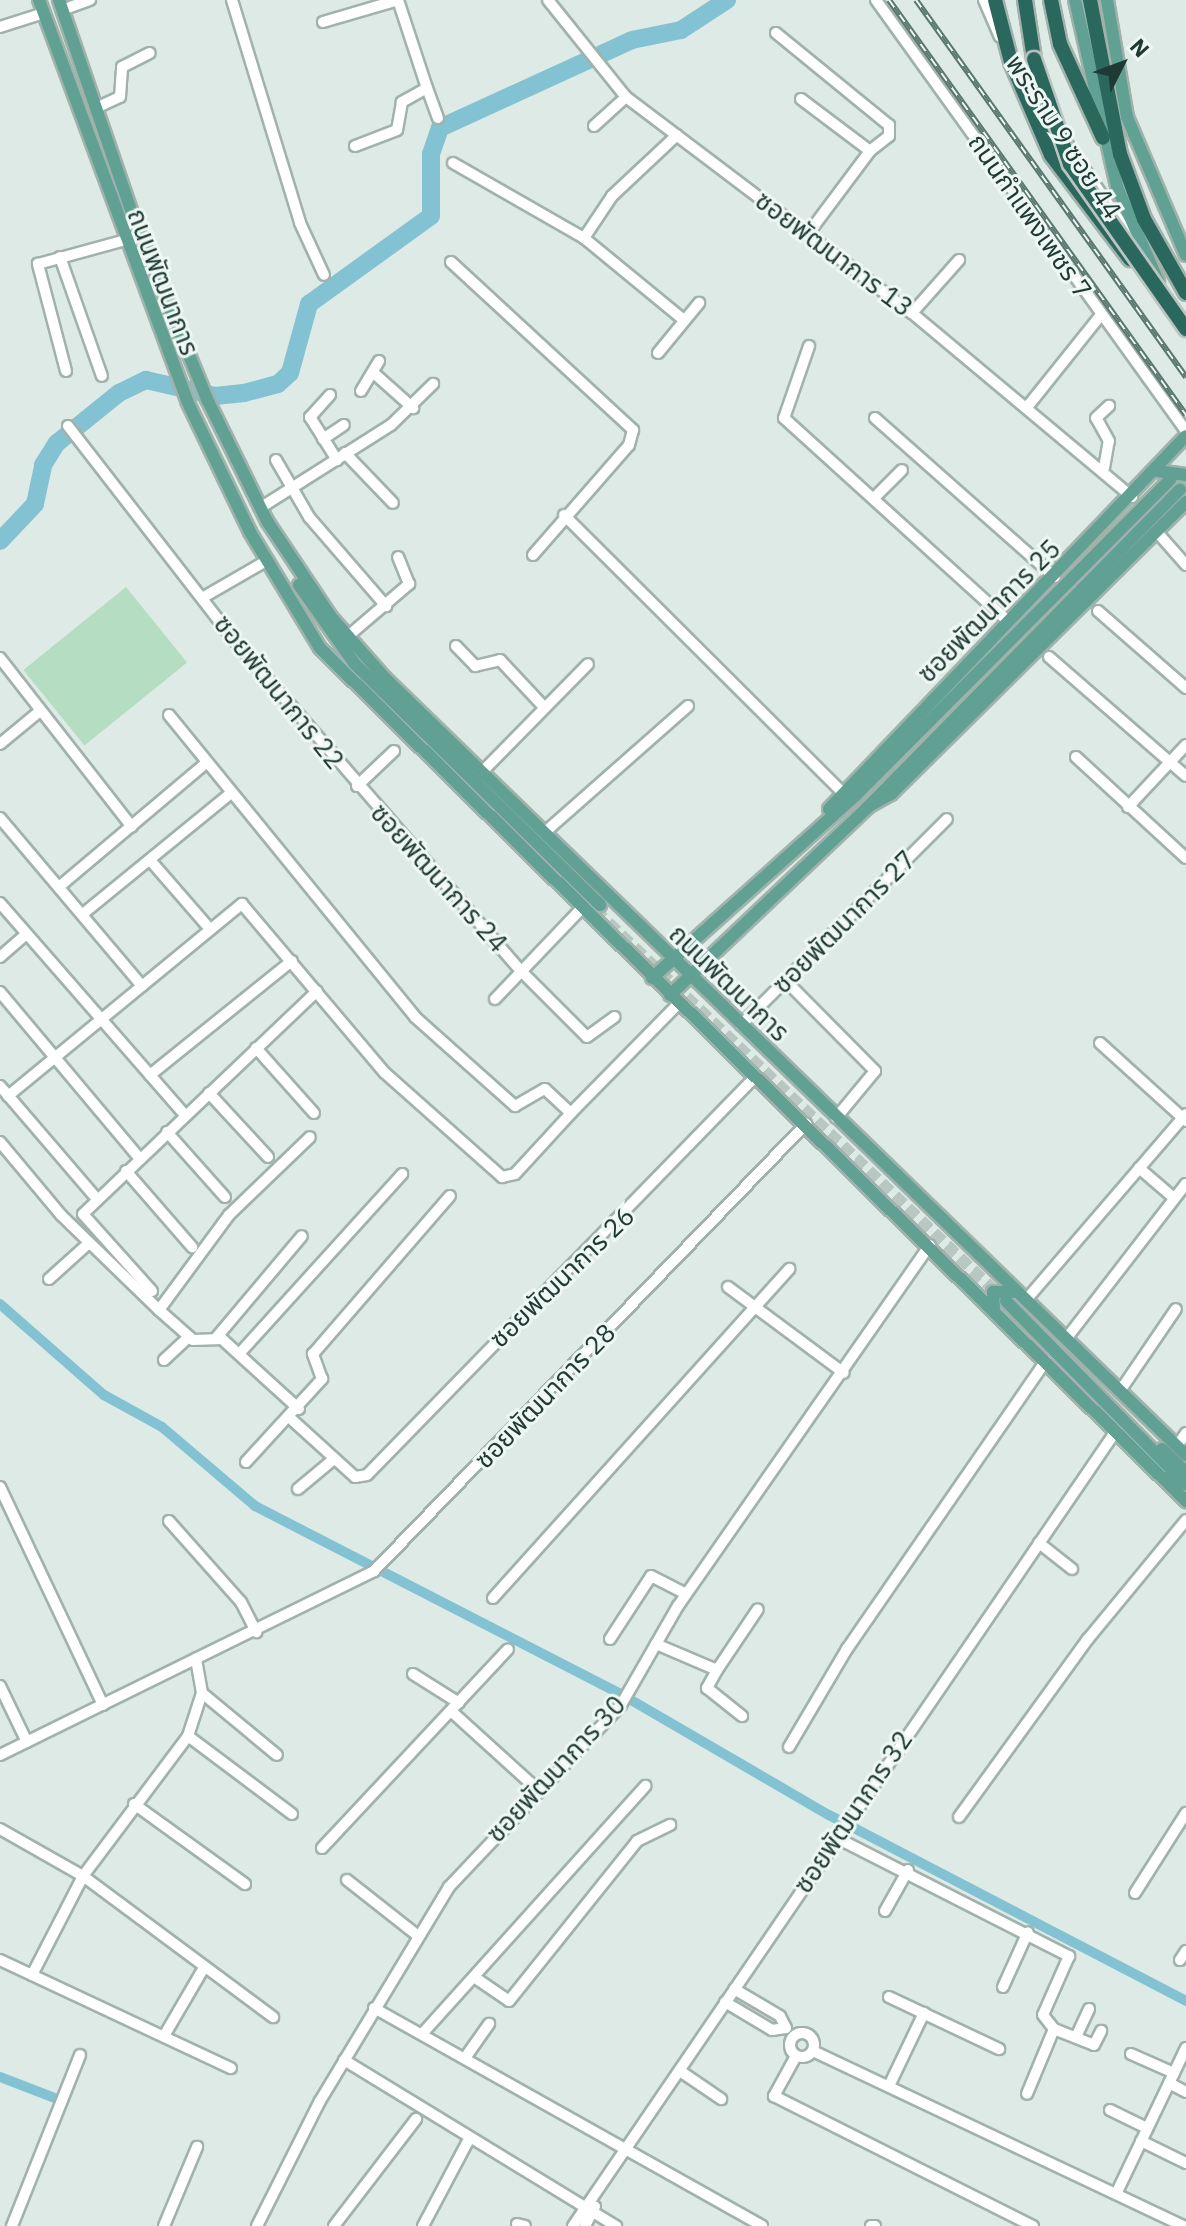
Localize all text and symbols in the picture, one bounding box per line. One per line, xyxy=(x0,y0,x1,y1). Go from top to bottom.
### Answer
north arrow xyxy=(1082,24,1162,104)
text: N xyxy=(1124,32,1156,63)
street label: พระราม 9 ซอย 44 xyxy=(1000,49,1128,225)
street label: ถนนกำแพงเพชร 7 xyxy=(962,128,1098,304)
street label: ซอยพัฒนาการ 13 xyxy=(749,185,919,323)
street label: ถนนพัฒนาการ xyxy=(121,204,205,360)
street label: ซอยพัฒนาการ 25 xyxy=(911,533,1067,689)
street label: ซอยพัฒนาการ 22 xyxy=(207,609,351,775)
street label: ซอยพัฒนาการ 24 xyxy=(364,797,514,959)
street label: ซอยพัฒนาการ 27 xyxy=(766,844,922,1000)
street label: ถนนพัฒนาการ xyxy=(663,918,795,1048)
street label: ซอยพัฒนาการ 26 xyxy=(483,1200,641,1354)
street label: ซอยพัฒนาการ 28 xyxy=(468,1317,622,1475)
street label: ซอยพัฒนาการ 30 xyxy=(480,1689,632,1849)
street label: ซอยพัฒนาการ 32 xyxy=(787,1725,919,1899)

